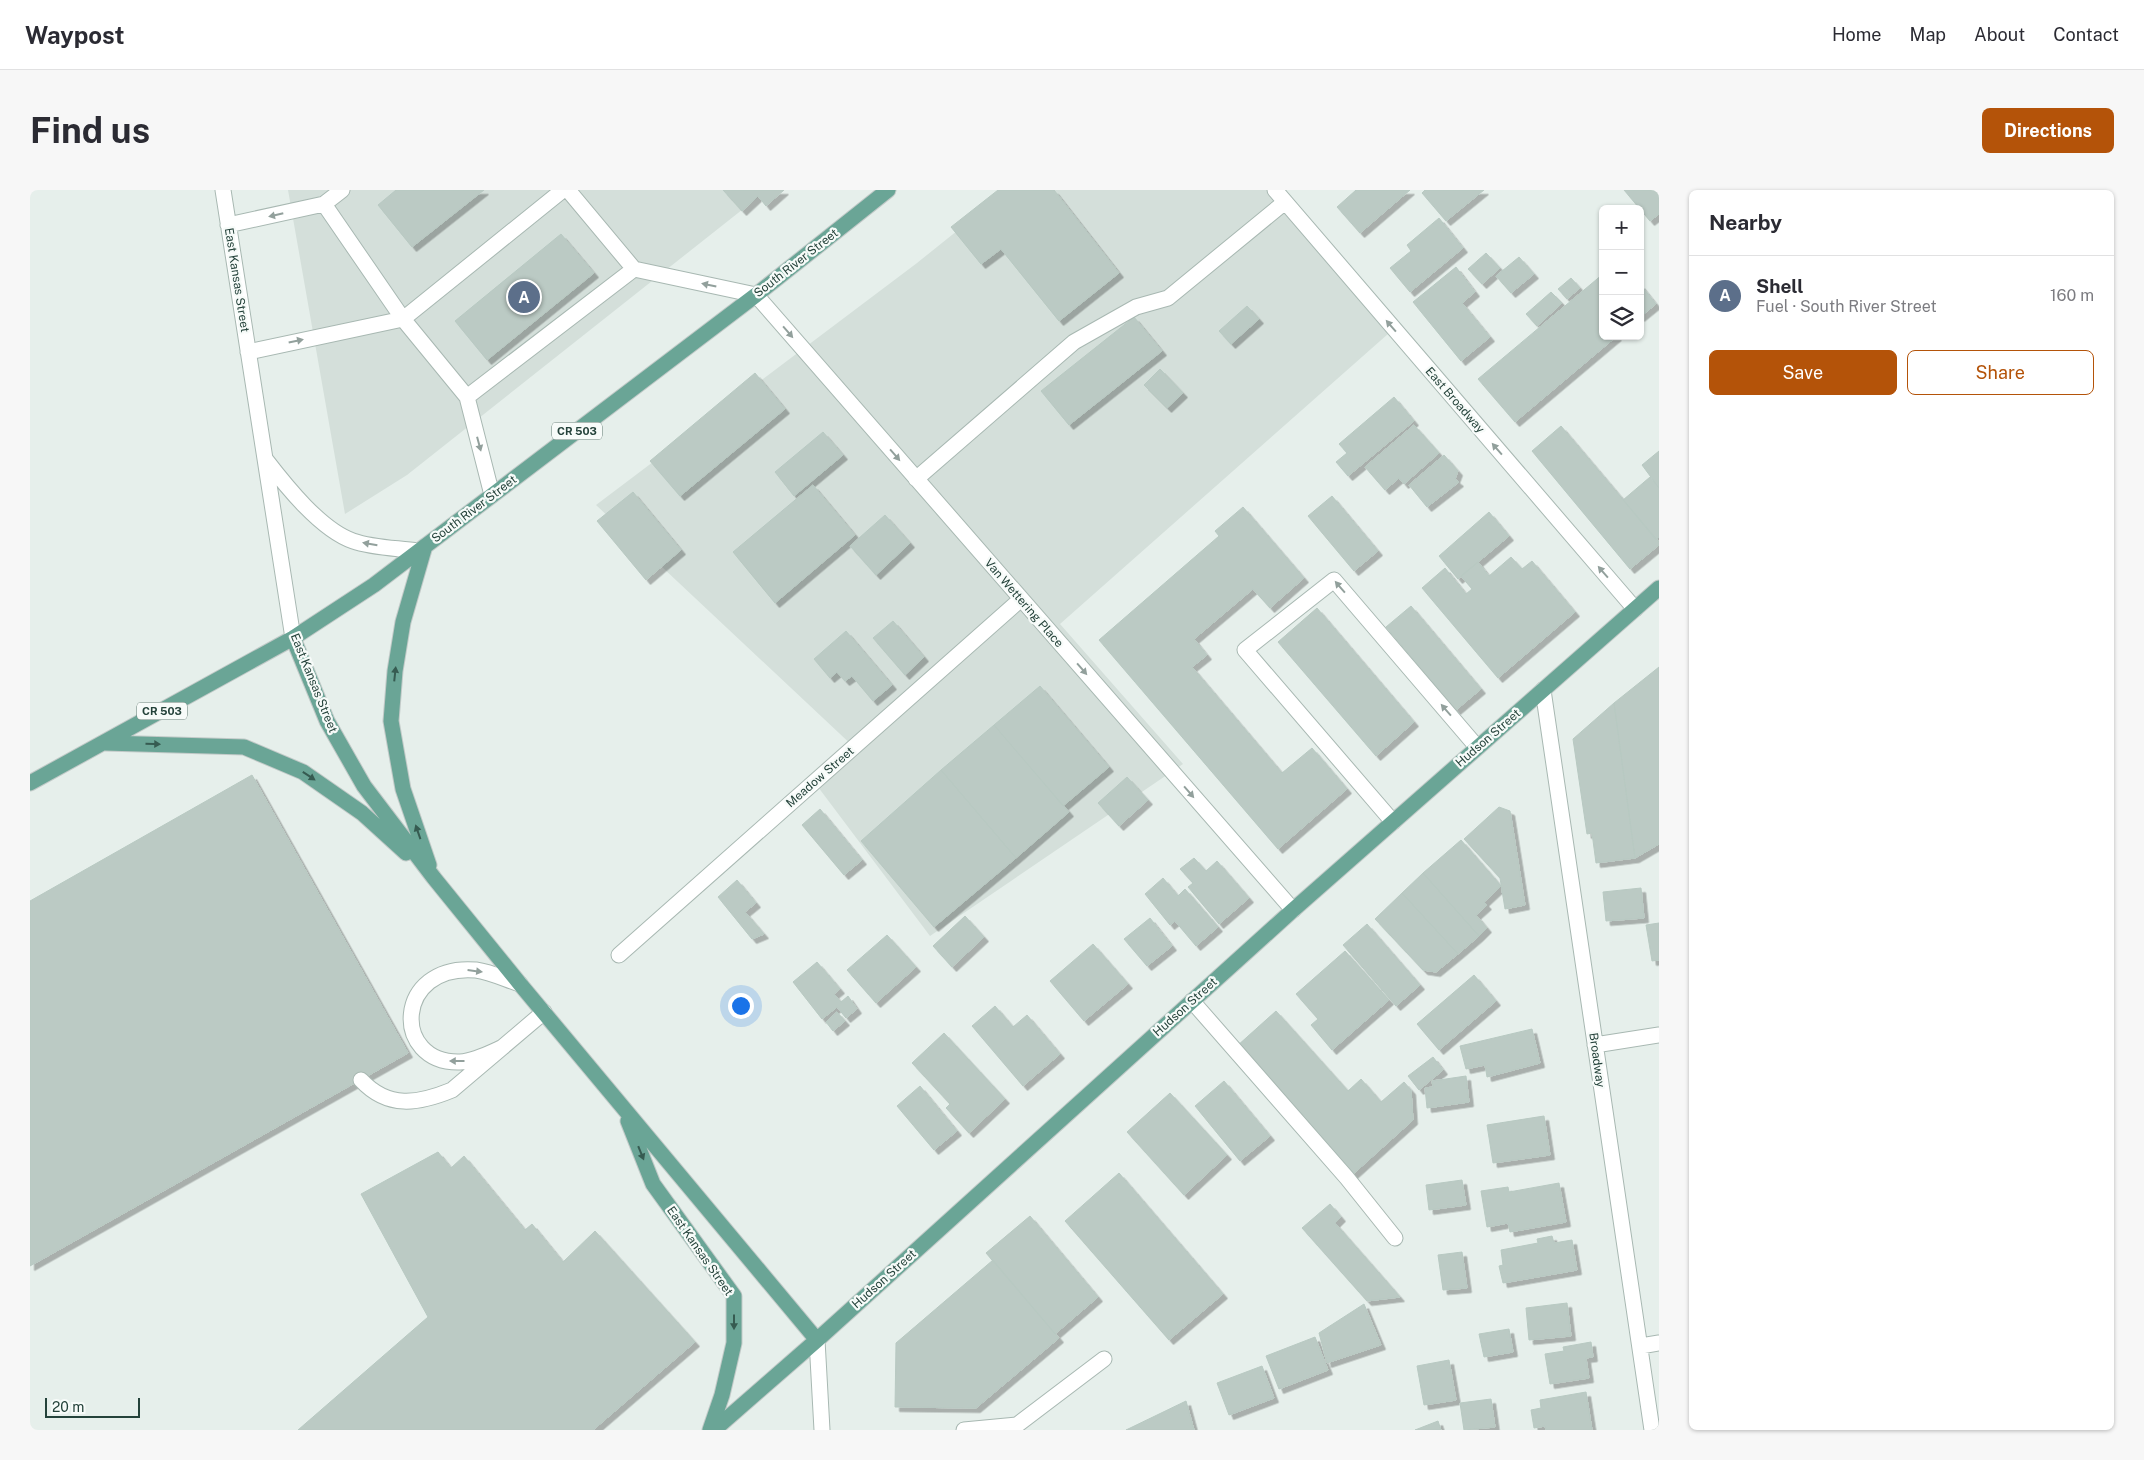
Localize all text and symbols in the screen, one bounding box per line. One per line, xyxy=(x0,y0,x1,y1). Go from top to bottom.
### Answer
text: Waypost xyxy=(25,21,125,49)
text: Home xyxy=(1832,24,1882,45)
text: Map xyxy=(1910,24,1946,45)
text: About xyxy=(1974,24,2025,45)
text: Contact xyxy=(2053,24,2119,45)
button: Directions xyxy=(1982,108,2114,153)
text: Find us xyxy=(30,110,150,151)
map controls xyxy=(1599,205,1644,340)
button: + xyxy=(1599,205,1644,250)
text: Nearby xyxy=(1709,210,1782,235)
one-way arrow xyxy=(269,211,284,219)
street label: South River Street xyxy=(751,226,841,300)
street label: East Kansas Street xyxy=(222,227,252,334)
button: − xyxy=(1599,250,1644,295)
text: Shell xyxy=(1756,275,1804,297)
pin: A xyxy=(508,278,540,316)
one-way arrow xyxy=(701,281,716,289)
text: A xyxy=(1719,286,1731,305)
text: 160 m xyxy=(2050,286,2094,305)
button: layers xyxy=(1599,295,1644,340)
text: Fuel · South River Street xyxy=(1756,297,1937,316)
one-way arrow xyxy=(1386,319,1397,332)
one-way arrow xyxy=(783,325,794,338)
one-way arrow xyxy=(288,337,304,345)
button: Save xyxy=(1709,350,1897,395)
button: Share xyxy=(1907,350,2094,395)
street label: East Broadway xyxy=(1423,364,1488,436)
road number: CR 503 xyxy=(552,422,602,440)
one-way arrow xyxy=(475,436,483,451)
one-way arrow xyxy=(1491,444,1503,456)
one-way arrow xyxy=(889,448,901,460)
street label: South River Street xyxy=(429,472,519,545)
one-way arrow xyxy=(362,540,377,548)
street label: Van Wettering Place xyxy=(982,556,1066,650)
one-way arrow xyxy=(1597,567,1609,579)
one-way arrow xyxy=(1334,581,1346,593)
street label: East Kansas Street xyxy=(288,631,340,735)
one-way arrow xyxy=(1077,663,1088,676)
one-way arrow xyxy=(391,665,399,681)
road number: CR 503 xyxy=(137,702,187,720)
one-way arrow xyxy=(1440,704,1451,717)
street label: Hudson Street xyxy=(1453,706,1523,770)
one-way arrow xyxy=(145,740,161,748)
street label: Meadow Street xyxy=(783,744,857,810)
one-way arrow xyxy=(302,771,315,781)
one-way arrow xyxy=(1184,785,1195,798)
one-way arrow xyxy=(414,825,421,840)
one-way arrow xyxy=(468,967,484,975)
street label: Hudson Street xyxy=(1150,974,1220,1039)
your location xyxy=(728,993,754,1019)
street label: Broadway xyxy=(1586,1032,1608,1089)
one-way arrow xyxy=(449,1057,465,1065)
one-way arrow xyxy=(637,1146,645,1161)
street label: East Kansas Street xyxy=(664,1204,736,1299)
street label: Hudson Street xyxy=(849,1246,919,1311)
one-way arrow xyxy=(730,1314,738,1330)
scale bar xyxy=(45,1395,140,1418)
text: 20 m xyxy=(52,1399,84,1415)

